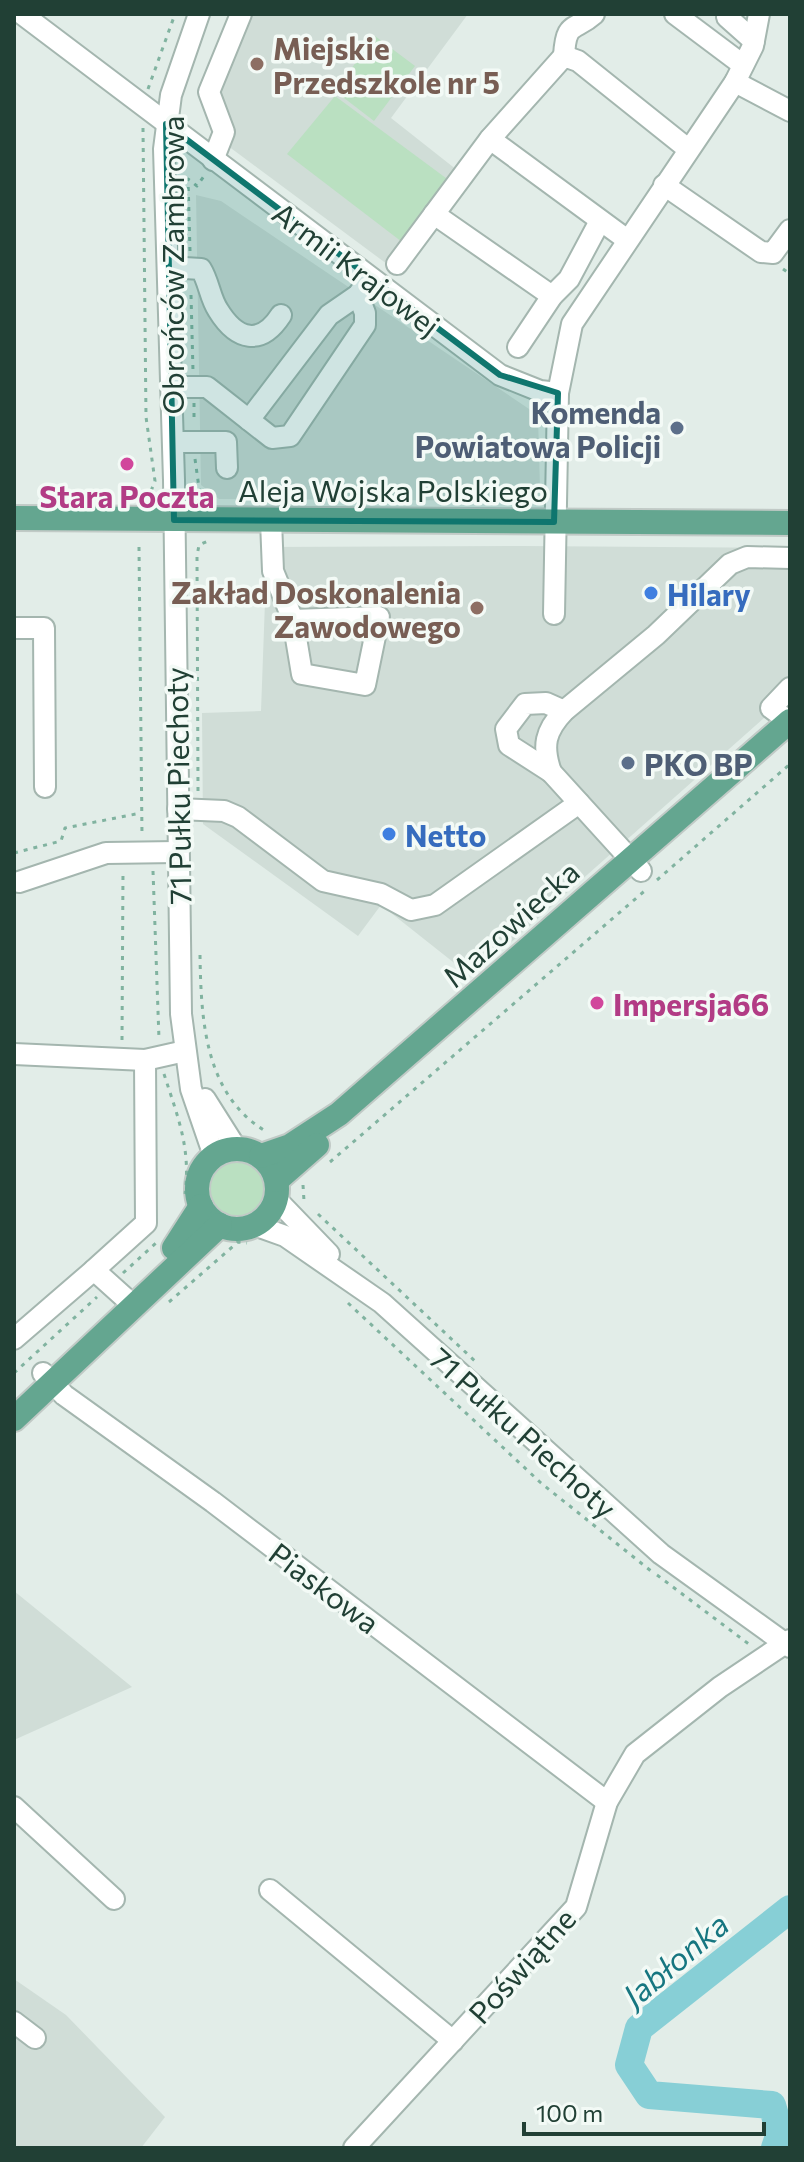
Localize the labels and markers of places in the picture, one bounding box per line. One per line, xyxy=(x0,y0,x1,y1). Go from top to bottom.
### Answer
place label: Miejskie Przedszkole nr 5 xyxy=(273,29,500,100)
marker: Miejskie Przedszkole nr 5 xyxy=(248,55,266,73)
place label: Komenda Powiatowa Policji xyxy=(415,393,661,464)
marker: Komenda Powiatowa Policji xyxy=(668,419,686,437)
marker: Stara Poczta xyxy=(118,455,136,473)
place label: Stara Poczta xyxy=(39,477,215,514)
place label: Zakład Doskonalenia Zawodowego xyxy=(171,573,461,644)
place label: Hilary xyxy=(667,575,751,612)
marker: Hilary xyxy=(642,584,660,602)
marker: Zakład Doskonalenia Zawodowego xyxy=(468,599,486,617)
place label: PKO BP xyxy=(644,745,753,782)
marker: PKO BP xyxy=(619,754,637,772)
place label: Netto xyxy=(405,816,486,853)
marker: Netto xyxy=(380,825,398,843)
place label: Impersja66 xyxy=(613,985,769,1022)
marker: Impersja66 xyxy=(588,994,606,1012)

